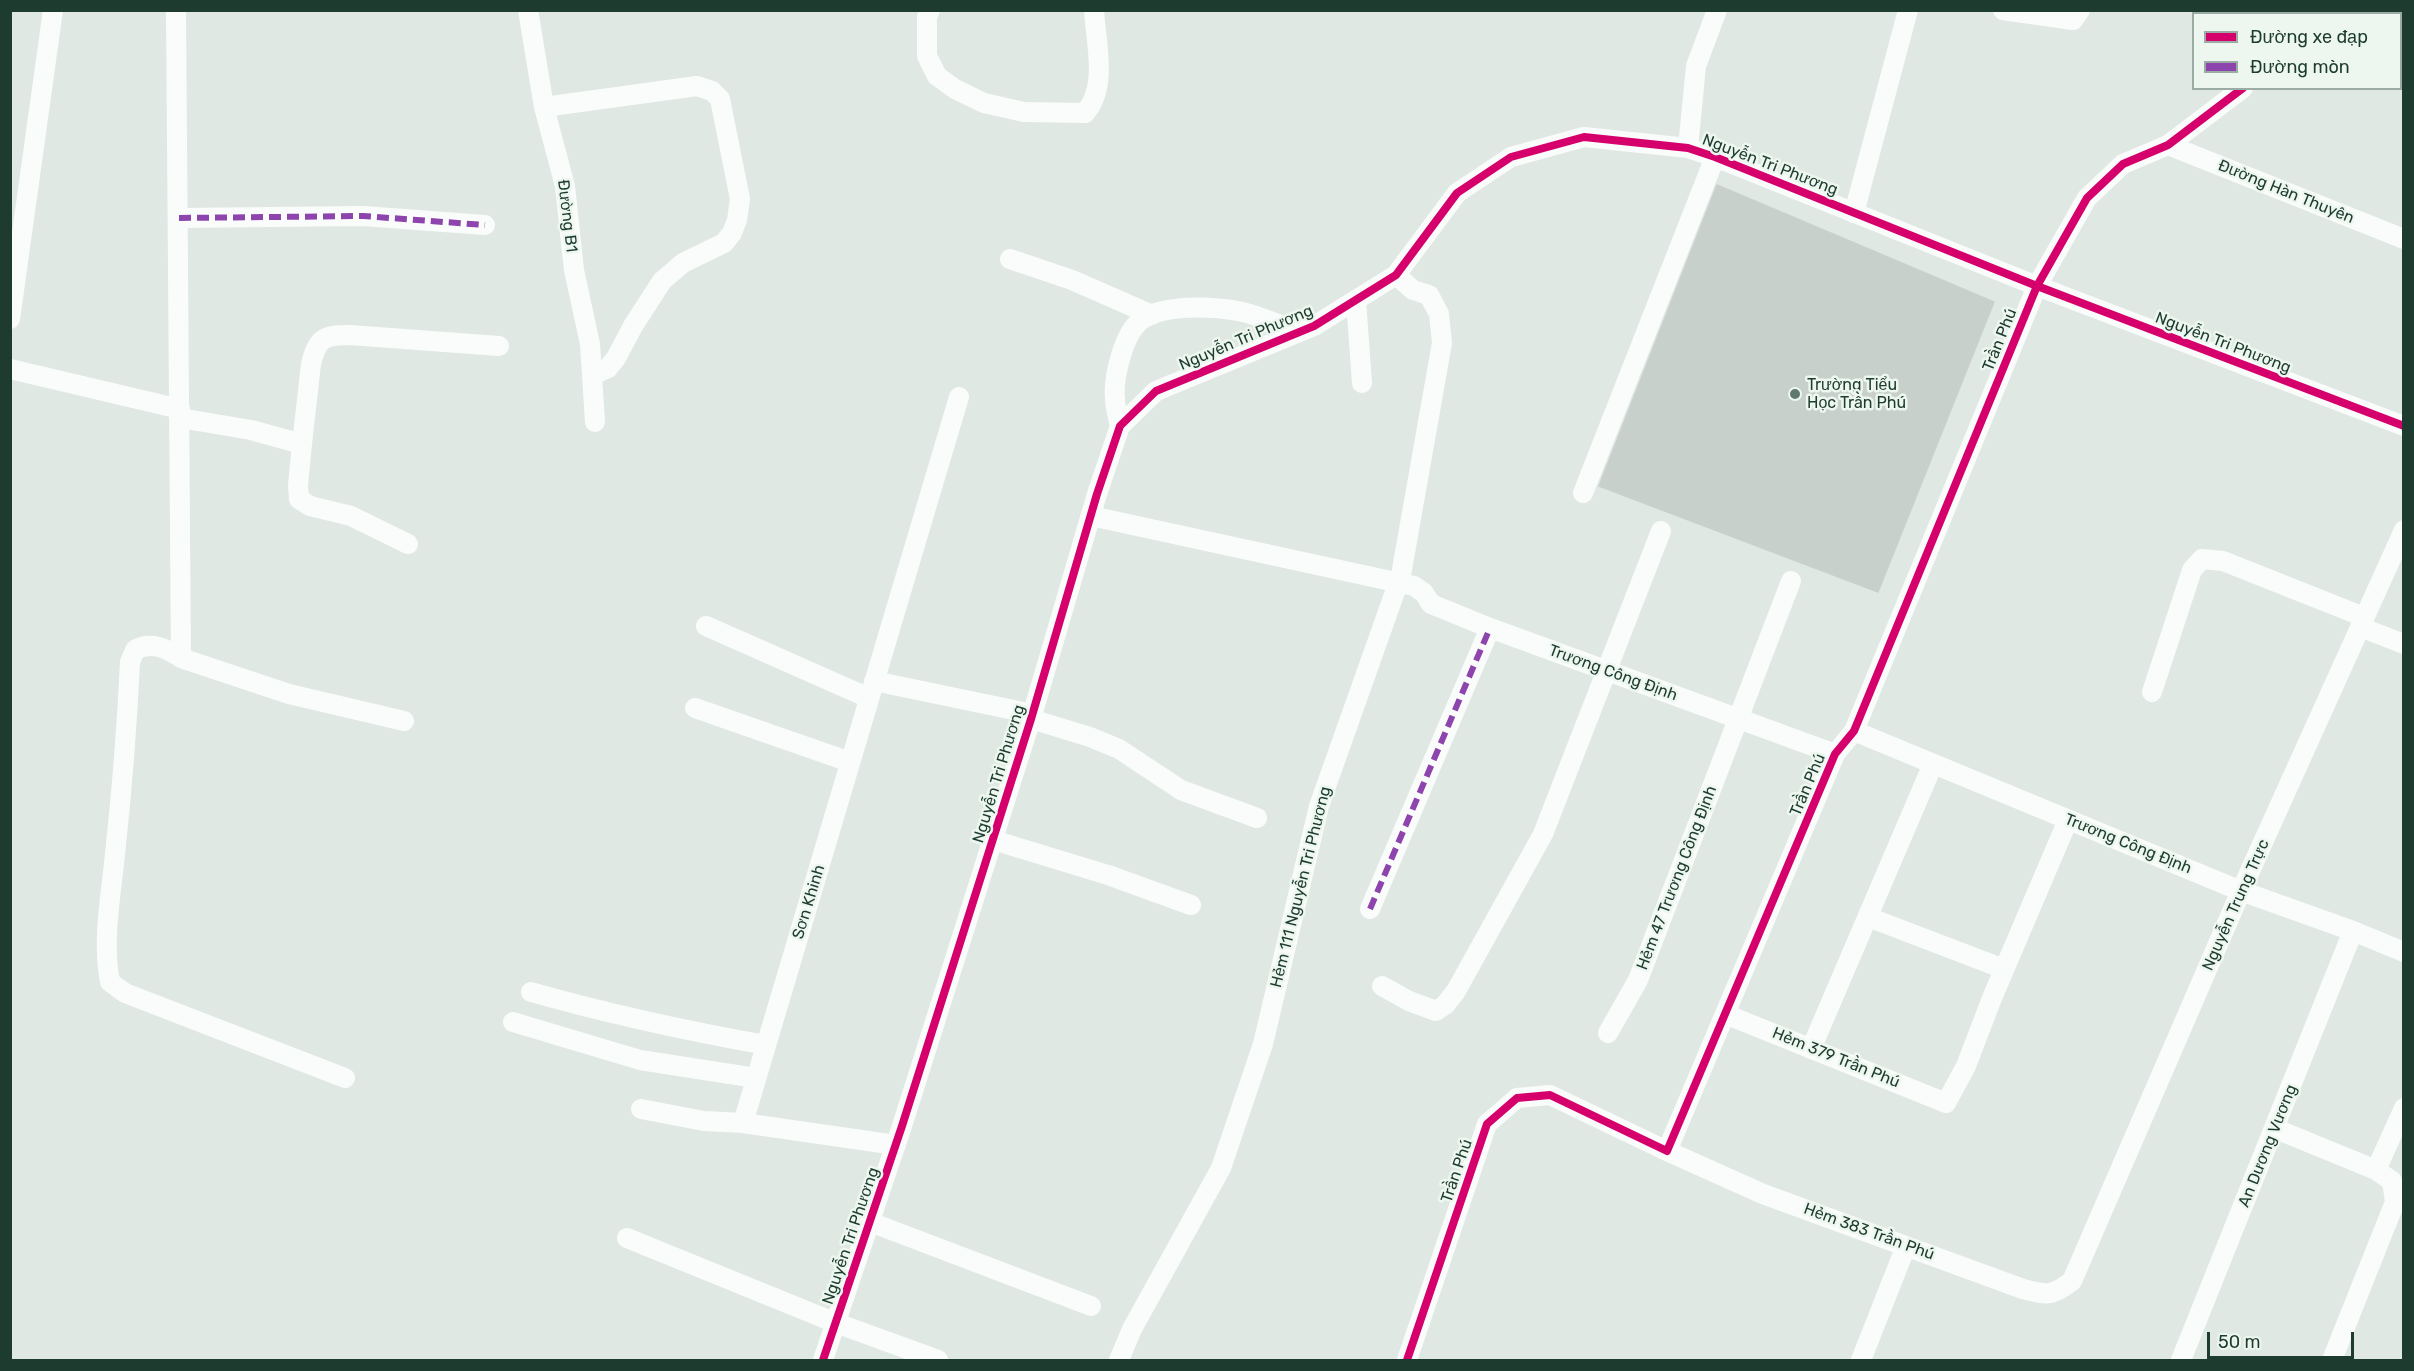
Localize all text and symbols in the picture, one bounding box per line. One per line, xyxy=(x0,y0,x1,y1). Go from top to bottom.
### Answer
legend xyxy=(2192,12,2402,90)
text: Đường xe đạp xyxy=(2250,26,2368,48)
text: Đường mòn xyxy=(2250,56,2350,78)
street label: Nguyễn Tri Phương xyxy=(1699,130,1841,200)
street label: Đường Hàn Thuyên xyxy=(2215,156,2357,228)
street label: Đường B1 xyxy=(553,179,581,253)
street label: Nguyễn Tri Phương xyxy=(1176,301,1316,375)
street label: Trần Phú xyxy=(1979,306,2021,374)
street label: Nguyễn Tri Phương xyxy=(2152,308,2294,378)
place label: Trường Tiểu Học Trần Phú xyxy=(1807,375,1906,413)
marker: Trường Tiểu Học Trần Phú xyxy=(1788,387,1802,401)
street label: Trương Công Định xyxy=(1546,641,1680,705)
street label: Nguyễn Tri Phương xyxy=(969,702,1029,846)
street label: Trần Phú xyxy=(1786,751,1830,819)
street label: Hẻm 47 Trương Công Định xyxy=(1633,783,1721,973)
street label: Hẻm 111 Nguyễn Tri Phương xyxy=(1267,784,1335,990)
street label: Trương Công Định xyxy=(2062,810,2194,878)
street label: Nguyễn Trung Trực xyxy=(2198,836,2274,974)
street label: Sơn Khinh xyxy=(789,863,829,941)
street label: Hẻm 379 Trần Phú xyxy=(1769,1024,1903,1092)
street label: An Dương Vương xyxy=(2235,1082,2301,1210)
street label: Trần Phú xyxy=(1437,1137,1477,1205)
street label: Nguyễn Tri Phương xyxy=(819,1165,883,1307)
street label: Hẻm 383 Trần Phú xyxy=(1801,1199,1937,1265)
scale bar xyxy=(2210,1320,2357,1358)
text: 50 m xyxy=(2218,1331,2261,1353)

